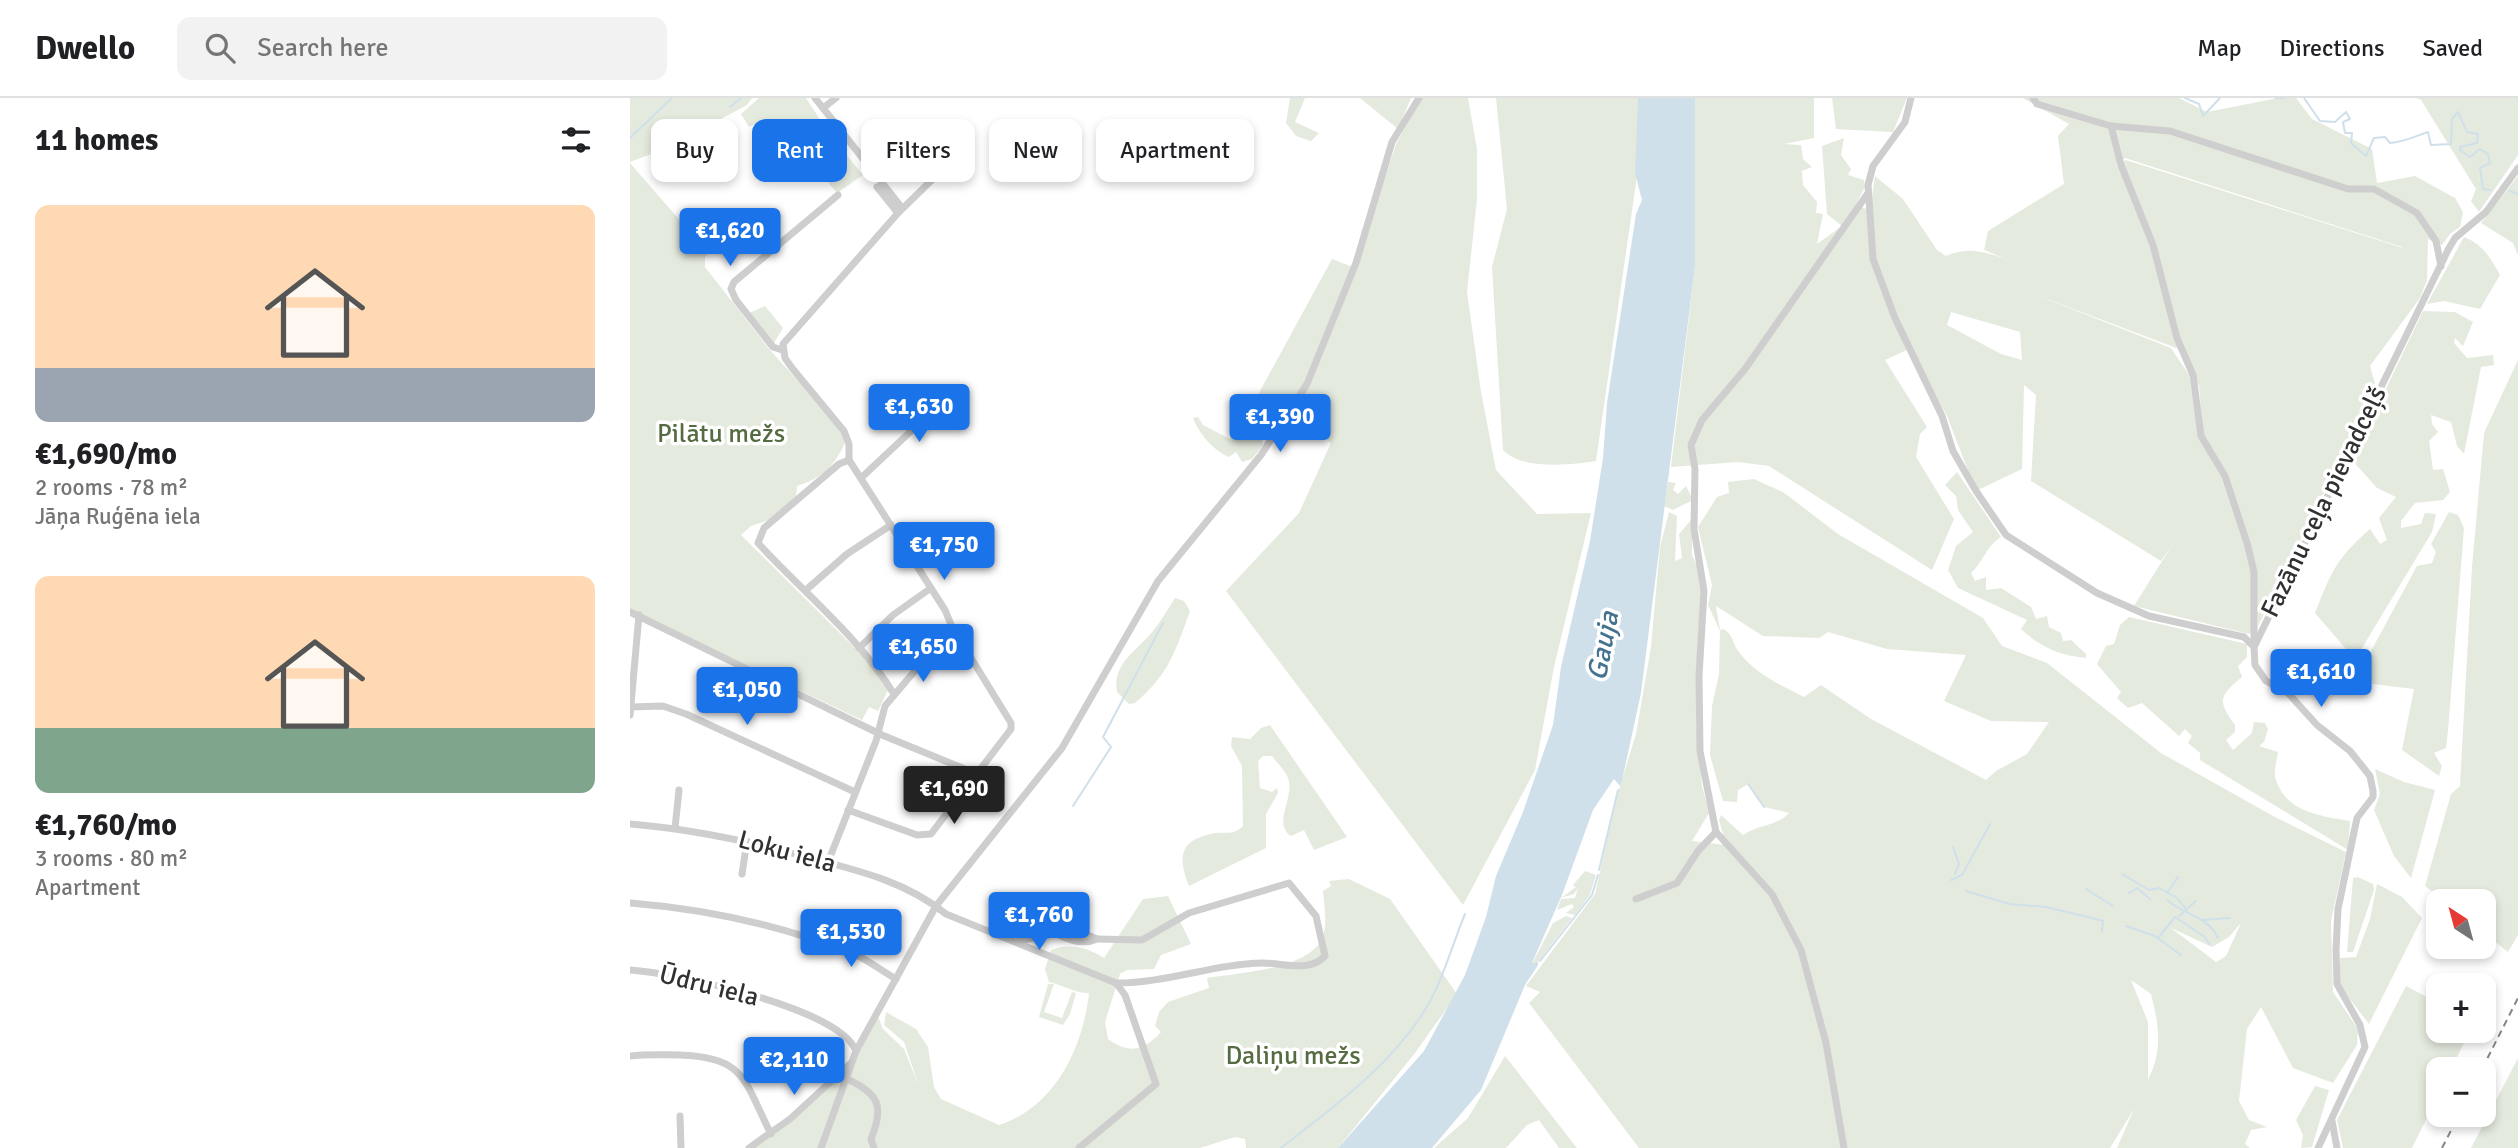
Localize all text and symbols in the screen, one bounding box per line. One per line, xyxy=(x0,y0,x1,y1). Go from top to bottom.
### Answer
search box xyxy=(177,17,667,80)
text: Dwello xyxy=(35,28,135,69)
icon: search xyxy=(201,29,239,67)
text: Search here xyxy=(257,32,388,64)
text: Map xyxy=(2197,33,2242,63)
text: Directions xyxy=(2280,33,2385,63)
text: Saved xyxy=(2423,33,2483,63)
chip: Buy xyxy=(651,119,738,182)
chip: Rent xyxy=(752,119,847,182)
chip: Filters xyxy=(861,119,975,182)
chip: New xyxy=(989,119,1082,182)
chip: Apartment xyxy=(1096,119,1254,182)
icon: filters xyxy=(557,121,595,159)
text: 11 homes xyxy=(35,122,158,159)
pin: €1,620 xyxy=(673,208,787,268)
text: €1,620 xyxy=(696,216,764,245)
icon: home xyxy=(252,250,378,376)
street label: Fazānu ceļa pievadceļš xyxy=(2254,381,2394,623)
pin: €1,630 xyxy=(862,384,976,444)
text: €1,630 xyxy=(885,392,953,421)
pin: €1,390 xyxy=(1223,394,1337,454)
text: €1,390 xyxy=(1246,402,1314,431)
park label: Pilātu mežs xyxy=(657,418,785,450)
text: €1,690/mo xyxy=(35,436,177,473)
text: 2 rooms · 78 m² xyxy=(35,473,188,502)
text: Jāņa Ruģēna iela xyxy=(35,502,201,531)
pin: €1,750 xyxy=(887,522,1001,582)
text: €1,750 xyxy=(910,530,978,559)
water label: Gauja xyxy=(1580,608,1626,683)
icon: home xyxy=(252,621,378,747)
pin: €1,650 xyxy=(866,624,980,684)
text: €1,650 xyxy=(889,632,957,661)
pin: €1,610 xyxy=(2264,650,2378,709)
text: €1,610 xyxy=(2287,657,2355,686)
pin: €1,050 xyxy=(690,668,804,727)
text: €1,050 xyxy=(713,675,781,704)
pin: €1,690 xyxy=(897,766,1011,826)
text: €1,690 xyxy=(920,774,988,803)
text: €1,760/mo xyxy=(35,807,177,844)
street label: Loku iela xyxy=(735,824,839,880)
text: 3 rooms · 80 m² xyxy=(35,844,188,873)
text: Apartment xyxy=(35,873,140,902)
north arrow xyxy=(2426,889,2496,959)
map controls xyxy=(2426,889,2496,1127)
pin: €1,760 xyxy=(982,892,1096,952)
text: €1,760 xyxy=(1005,900,1073,929)
pin: €1,530 xyxy=(794,910,908,969)
text: €1,530 xyxy=(817,917,885,946)
street label: Ūdru iela xyxy=(656,958,762,1014)
button: + xyxy=(2426,973,2496,1043)
pin: €2,110 xyxy=(737,1038,851,1097)
park label: Daliņu mežs xyxy=(1225,1040,1361,1072)
text: €2,110 xyxy=(760,1045,828,1074)
button: − xyxy=(2426,1057,2496,1127)

